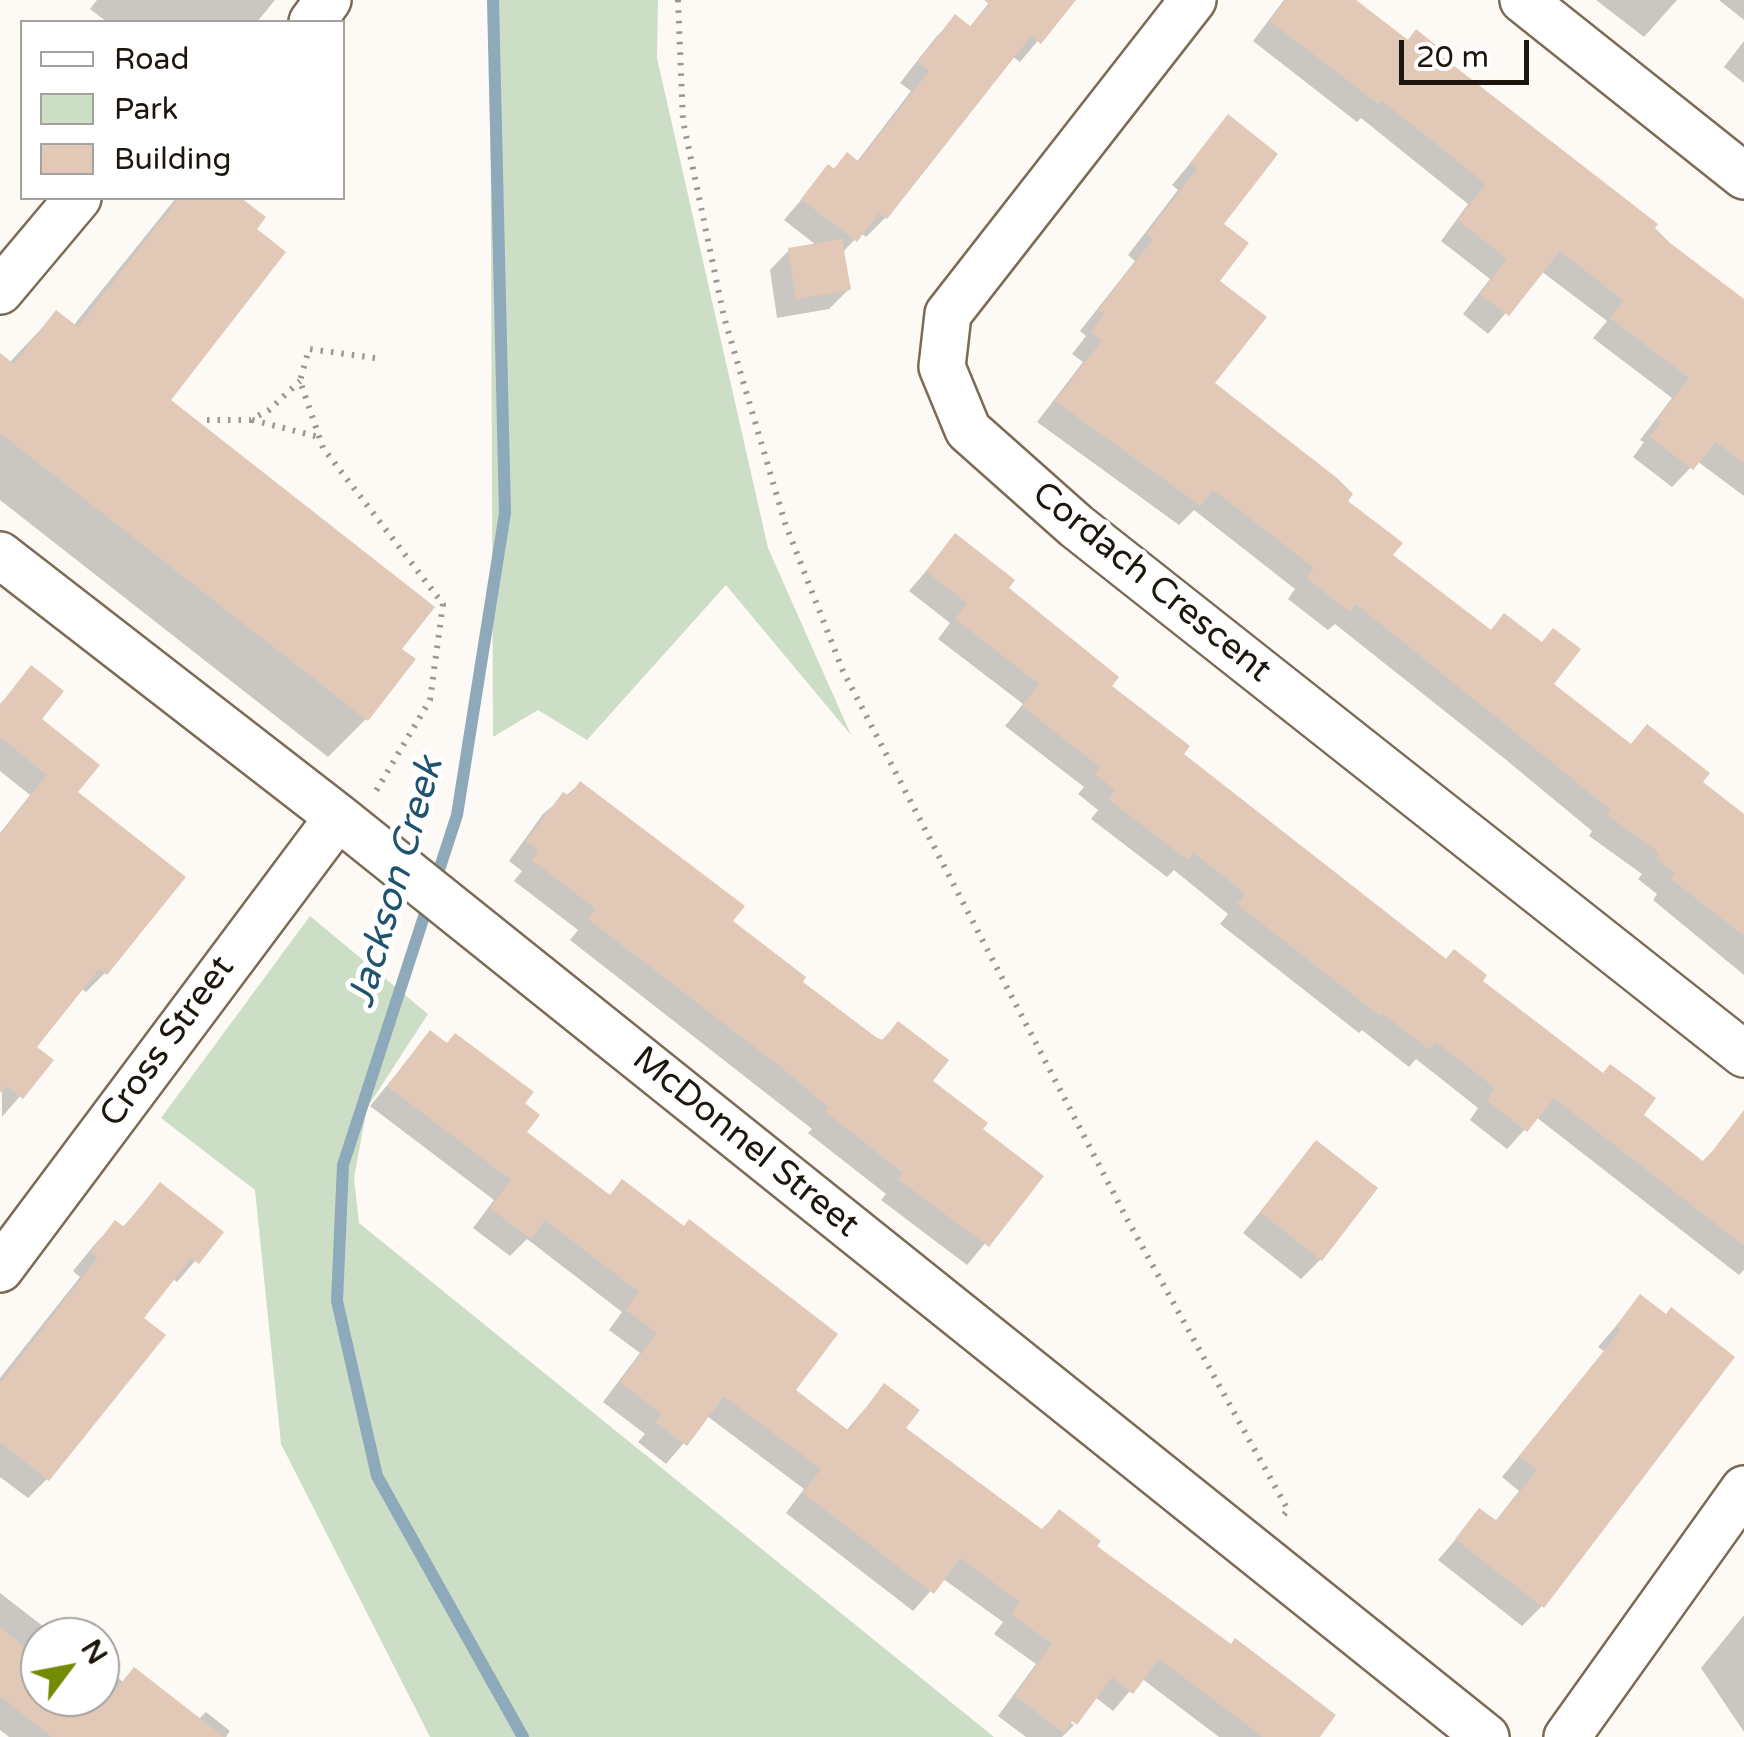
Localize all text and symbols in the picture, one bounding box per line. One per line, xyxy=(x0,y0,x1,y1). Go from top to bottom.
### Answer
legend xyxy=(20,20,345,200)
scale bar xyxy=(1404,20,1534,82)
text: 20 m xyxy=(1416,39,1489,76)
text: Road xyxy=(114,41,189,78)
text: Park xyxy=(114,91,178,128)
text: Building xyxy=(114,141,231,178)
street label: Cordach Crescent xyxy=(1023,474,1279,692)
water label: Jackson Creek xyxy=(340,753,454,1013)
street label: Cross Street xyxy=(92,948,244,1136)
street label: McDonnel Street xyxy=(623,1039,867,1247)
north arrow xyxy=(20,1617,120,1717)
text: N xyxy=(73,1634,114,1671)

